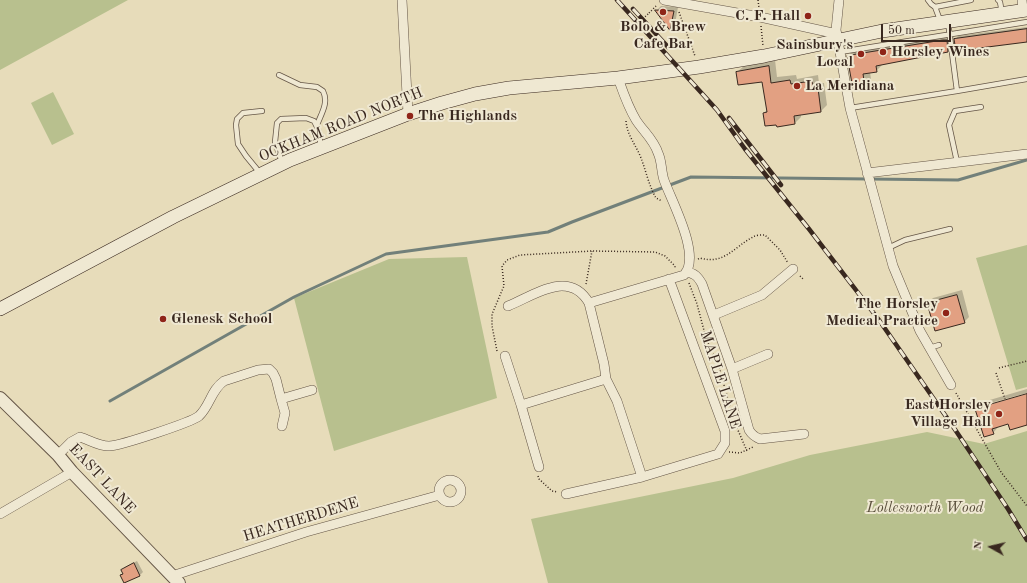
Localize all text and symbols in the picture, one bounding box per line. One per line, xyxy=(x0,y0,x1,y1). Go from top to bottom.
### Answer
marker: Bolo & Brew Cafe Bar xyxy=(658,7,668,17)
place label: C. F. Hall xyxy=(735,7,800,25)
marker: C. F. Hall xyxy=(803,11,813,21)
scale bar xyxy=(883,16,953,42)
place label: Bolo & Brew Cafe Bar xyxy=(620,18,706,53)
text: 50 m xyxy=(888,25,915,37)
place label: Sainsbury's Local xyxy=(776,36,853,71)
place label: Horsley Wines xyxy=(891,43,989,61)
marker: Horsley Wines xyxy=(878,47,888,57)
marker: Sainsbury's Local xyxy=(856,49,866,59)
place label: La Meridiana xyxy=(805,77,894,95)
marker: La Meridiana xyxy=(792,81,802,91)
street label: OCKHAM ROAD NORTH xyxy=(257,84,425,166)
place label: The Highlands xyxy=(418,107,517,125)
marker: The Highlands xyxy=(405,111,415,121)
place label: The Horsley Medical Practice xyxy=(826,295,938,330)
marker: The Horsley Medical Practice xyxy=(941,308,951,318)
place label: Glenesk School xyxy=(171,310,272,328)
marker: Glenesk School xyxy=(158,314,168,324)
street label: MAPLE LANE xyxy=(696,329,744,431)
place label: East Horsley Village Hall xyxy=(904,396,991,431)
marker: East Horsley Village Hall xyxy=(994,409,1004,419)
street label: EAST LANE xyxy=(65,440,139,518)
street label: HEATHERDENE xyxy=(241,494,361,546)
park label: Lollesworth Wood xyxy=(866,499,984,517)
north arrow xyxy=(971,527,1011,567)
text: N xyxy=(973,540,985,550)

